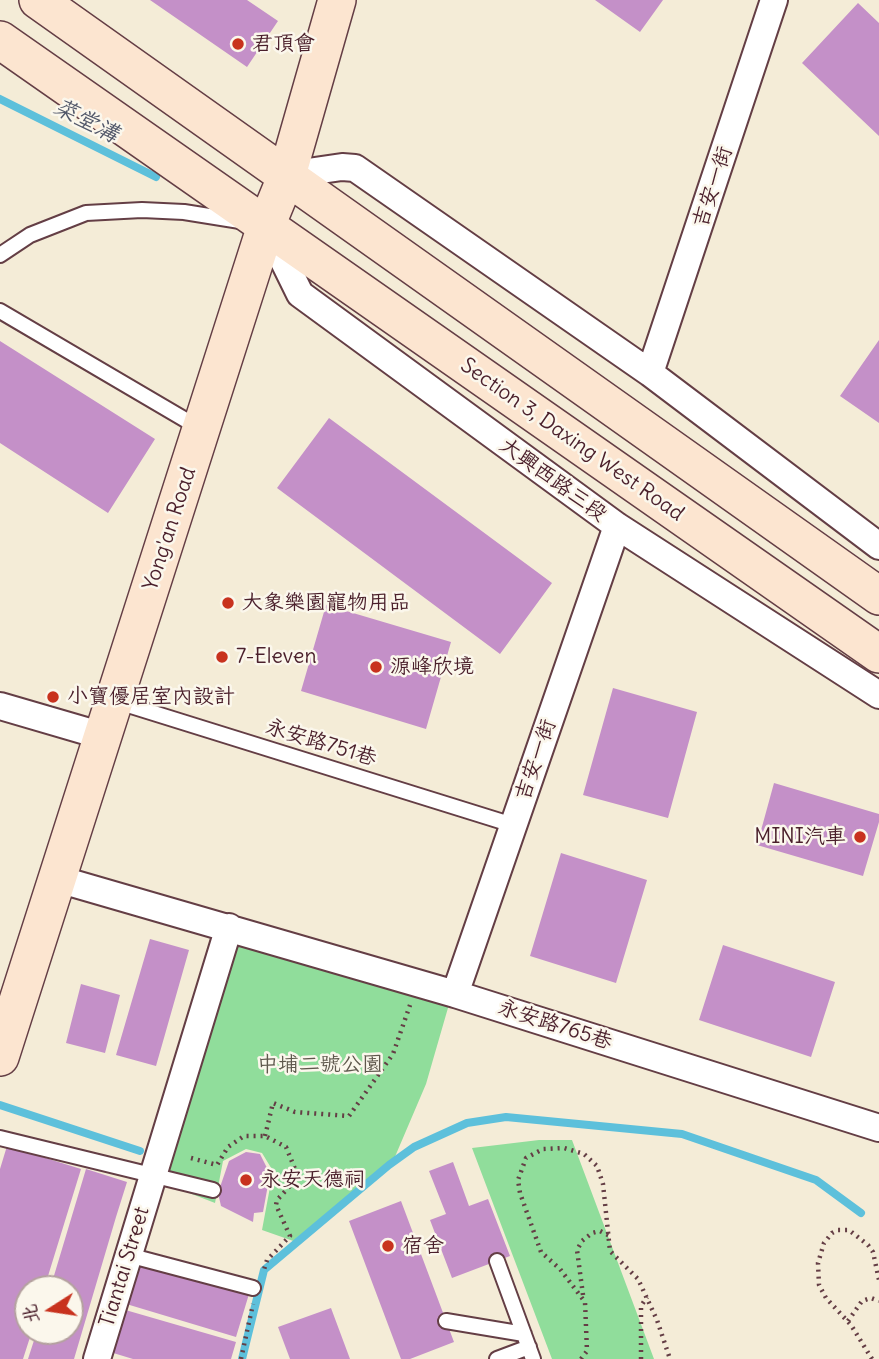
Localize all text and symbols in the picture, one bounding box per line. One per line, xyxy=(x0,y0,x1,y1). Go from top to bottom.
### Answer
place label: 君頂會 xyxy=(252,31,315,57)
marker: 君頂會 xyxy=(230,36,246,52)
water label: 菜堂溝 xyxy=(49,93,123,149)
street label: 吉安一街 xyxy=(688,143,738,231)
street label: Section 3, Daxing West Road xyxy=(455,353,689,527)
street label: 大興西路三段 xyxy=(495,433,611,527)
street label: Yong'an Road xyxy=(138,464,202,594)
place label: 大象樂園寵物用品 xyxy=(242,590,410,616)
marker: 大象樂園寵物用品 xyxy=(220,595,236,611)
place label: 7-Eleven xyxy=(236,644,317,670)
marker: 7-Eleven xyxy=(214,649,230,665)
place label: 源峰欣境 xyxy=(390,654,474,680)
marker: 源峰欣境 xyxy=(368,659,384,675)
place label: 小寶優居室內設計 xyxy=(67,684,235,710)
marker: 小寶優居室內設計 xyxy=(45,689,61,705)
street label: 永安路751巷 xyxy=(262,714,380,772)
street label: 吉安一街 xyxy=(510,716,562,804)
place label: MINI汽車 xyxy=(754,824,846,850)
marker: MINI汽車 xyxy=(852,829,868,845)
street label: 永安路765巷 xyxy=(495,995,615,1055)
park label: 中埔二號公園 xyxy=(257,1052,383,1078)
place label: 永安天德祠 xyxy=(260,1167,365,1193)
marker: 永安天德祠 xyxy=(238,1172,254,1188)
street label: Tiantai Street xyxy=(95,1204,155,1330)
place label: 宿舍 xyxy=(402,1233,444,1259)
marker: 宿舍 xyxy=(380,1238,396,1254)
north arrow xyxy=(14,1275,84,1345)
text: 北 xyxy=(17,1302,44,1326)

